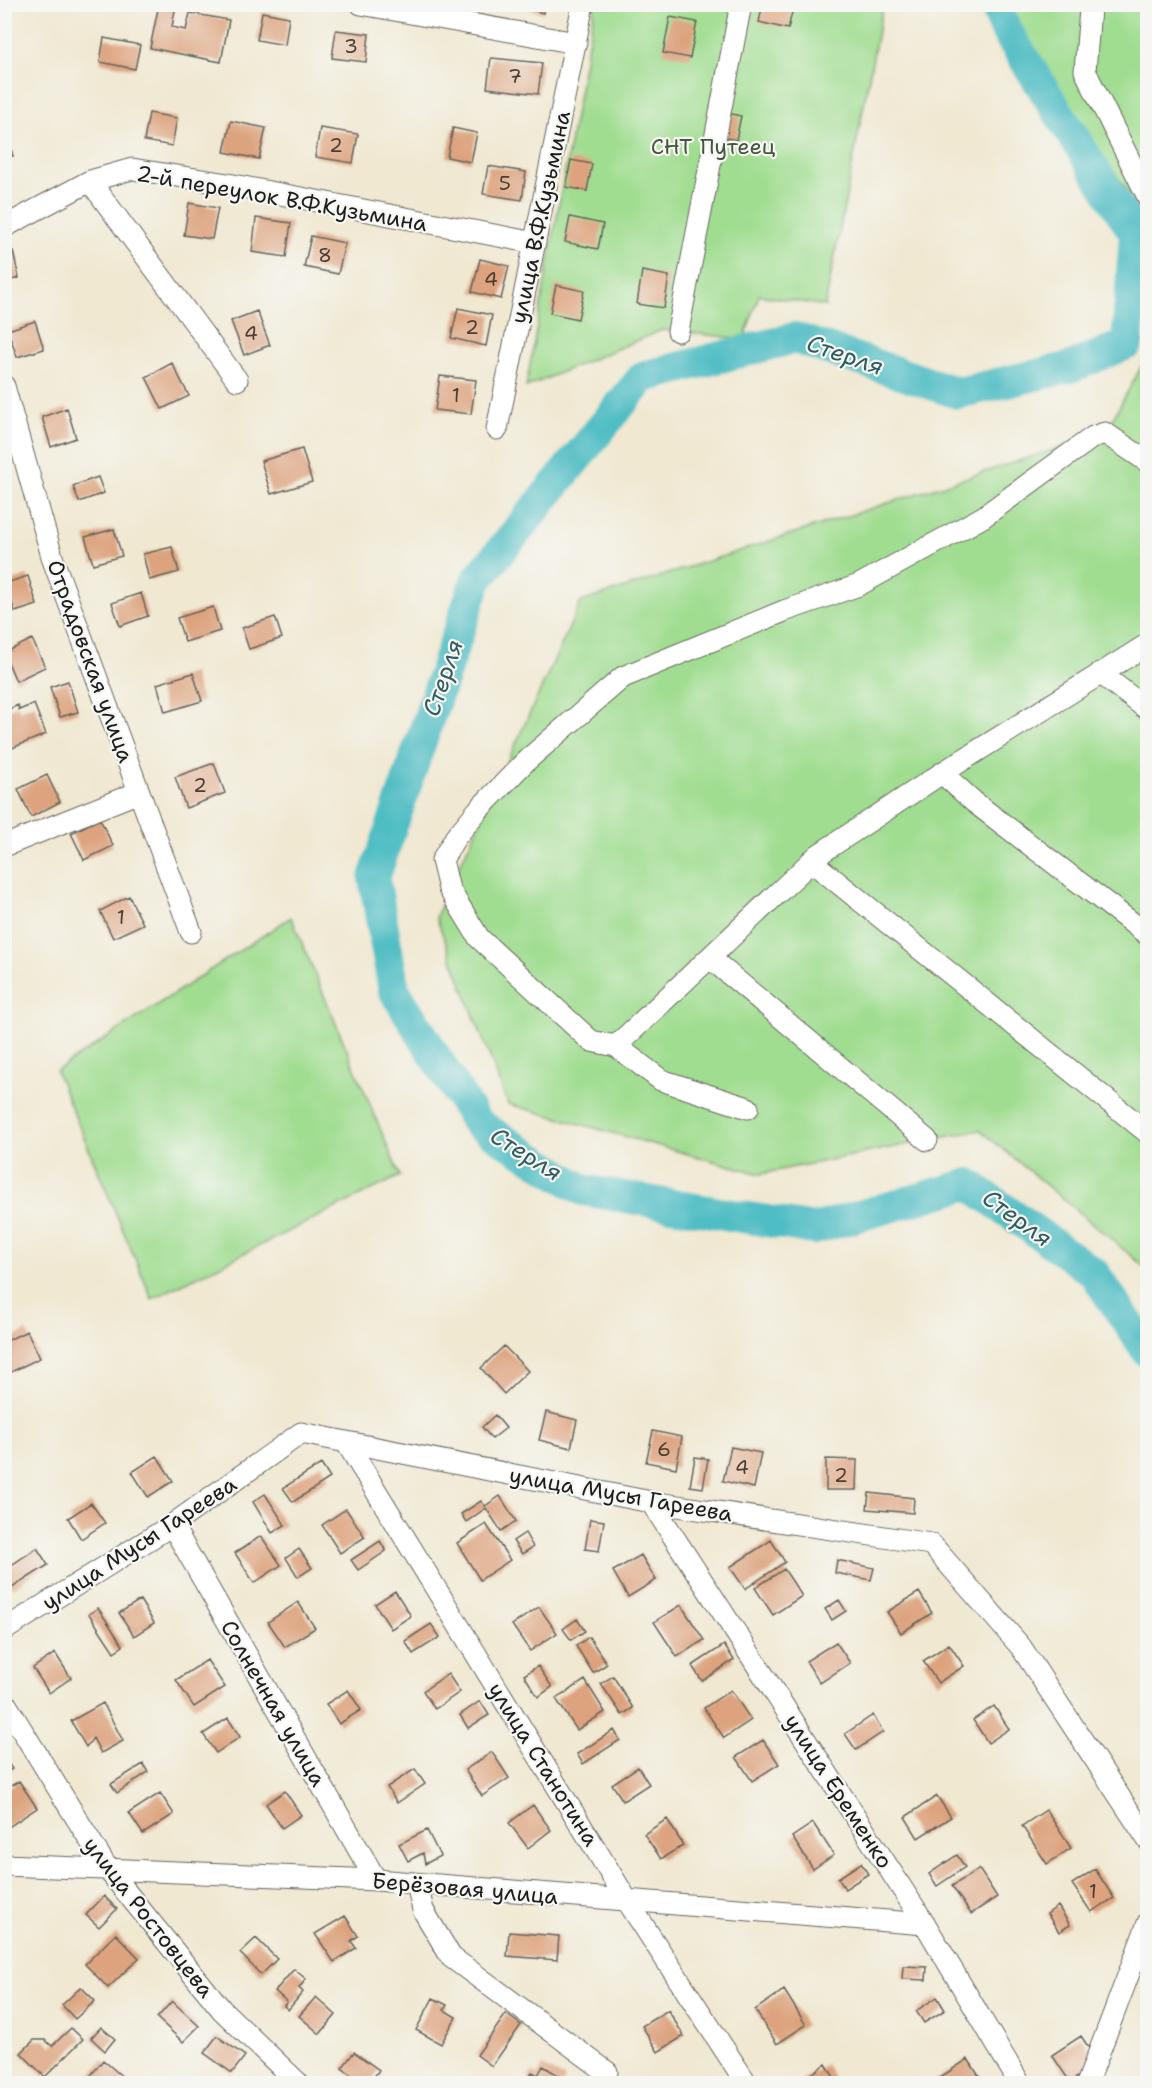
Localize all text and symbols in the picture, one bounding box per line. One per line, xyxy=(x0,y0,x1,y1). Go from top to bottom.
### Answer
house number: 3 xyxy=(344,33,358,59)
house number: 7 xyxy=(508,63,522,89)
street label: улица В.Ф.Кузьмина xyxy=(504,108,577,326)
house number: 2 xyxy=(329,132,343,158)
park label: СНТ Путеец xyxy=(651,132,776,161)
street label: 2-й переулок В.Ф.Кузьмина xyxy=(134,159,430,238)
house number: 5 xyxy=(499,170,511,196)
house number: 8 xyxy=(318,242,332,268)
house number: 4 xyxy=(484,266,498,292)
house number: 2 xyxy=(465,314,479,340)
house number: 4 xyxy=(244,320,258,346)
water label: Стерля xyxy=(802,327,888,383)
house number: 1 xyxy=(452,382,460,408)
street label: Отрадовская улица xyxy=(40,556,141,767)
water label: Стерля xyxy=(415,635,471,721)
house number: 2 xyxy=(193,772,207,798)
house number: 1 xyxy=(117,904,125,930)
water label: Стерля xyxy=(484,1120,568,1188)
water label: Стерля xyxy=(976,1182,1058,1254)
house number: 6 xyxy=(657,1436,671,1462)
house number: 4 xyxy=(735,1454,749,1480)
street label: улица Мусы Гареева xyxy=(507,1461,735,1528)
house number: 2 xyxy=(834,1462,848,1488)
street label: улица Мусы Гареева xyxy=(37,1469,242,1617)
street label: Солнечная улица xyxy=(214,1615,333,1792)
street label: улица Станотина xyxy=(482,1677,606,1852)
street label: улица Еременко xyxy=(778,1709,899,1874)
street label: улица Ростовцева xyxy=(77,1831,221,2004)
street label: Берёзовая улица xyxy=(371,1866,560,1911)
house number: 1 xyxy=(1089,1878,1097,1904)

